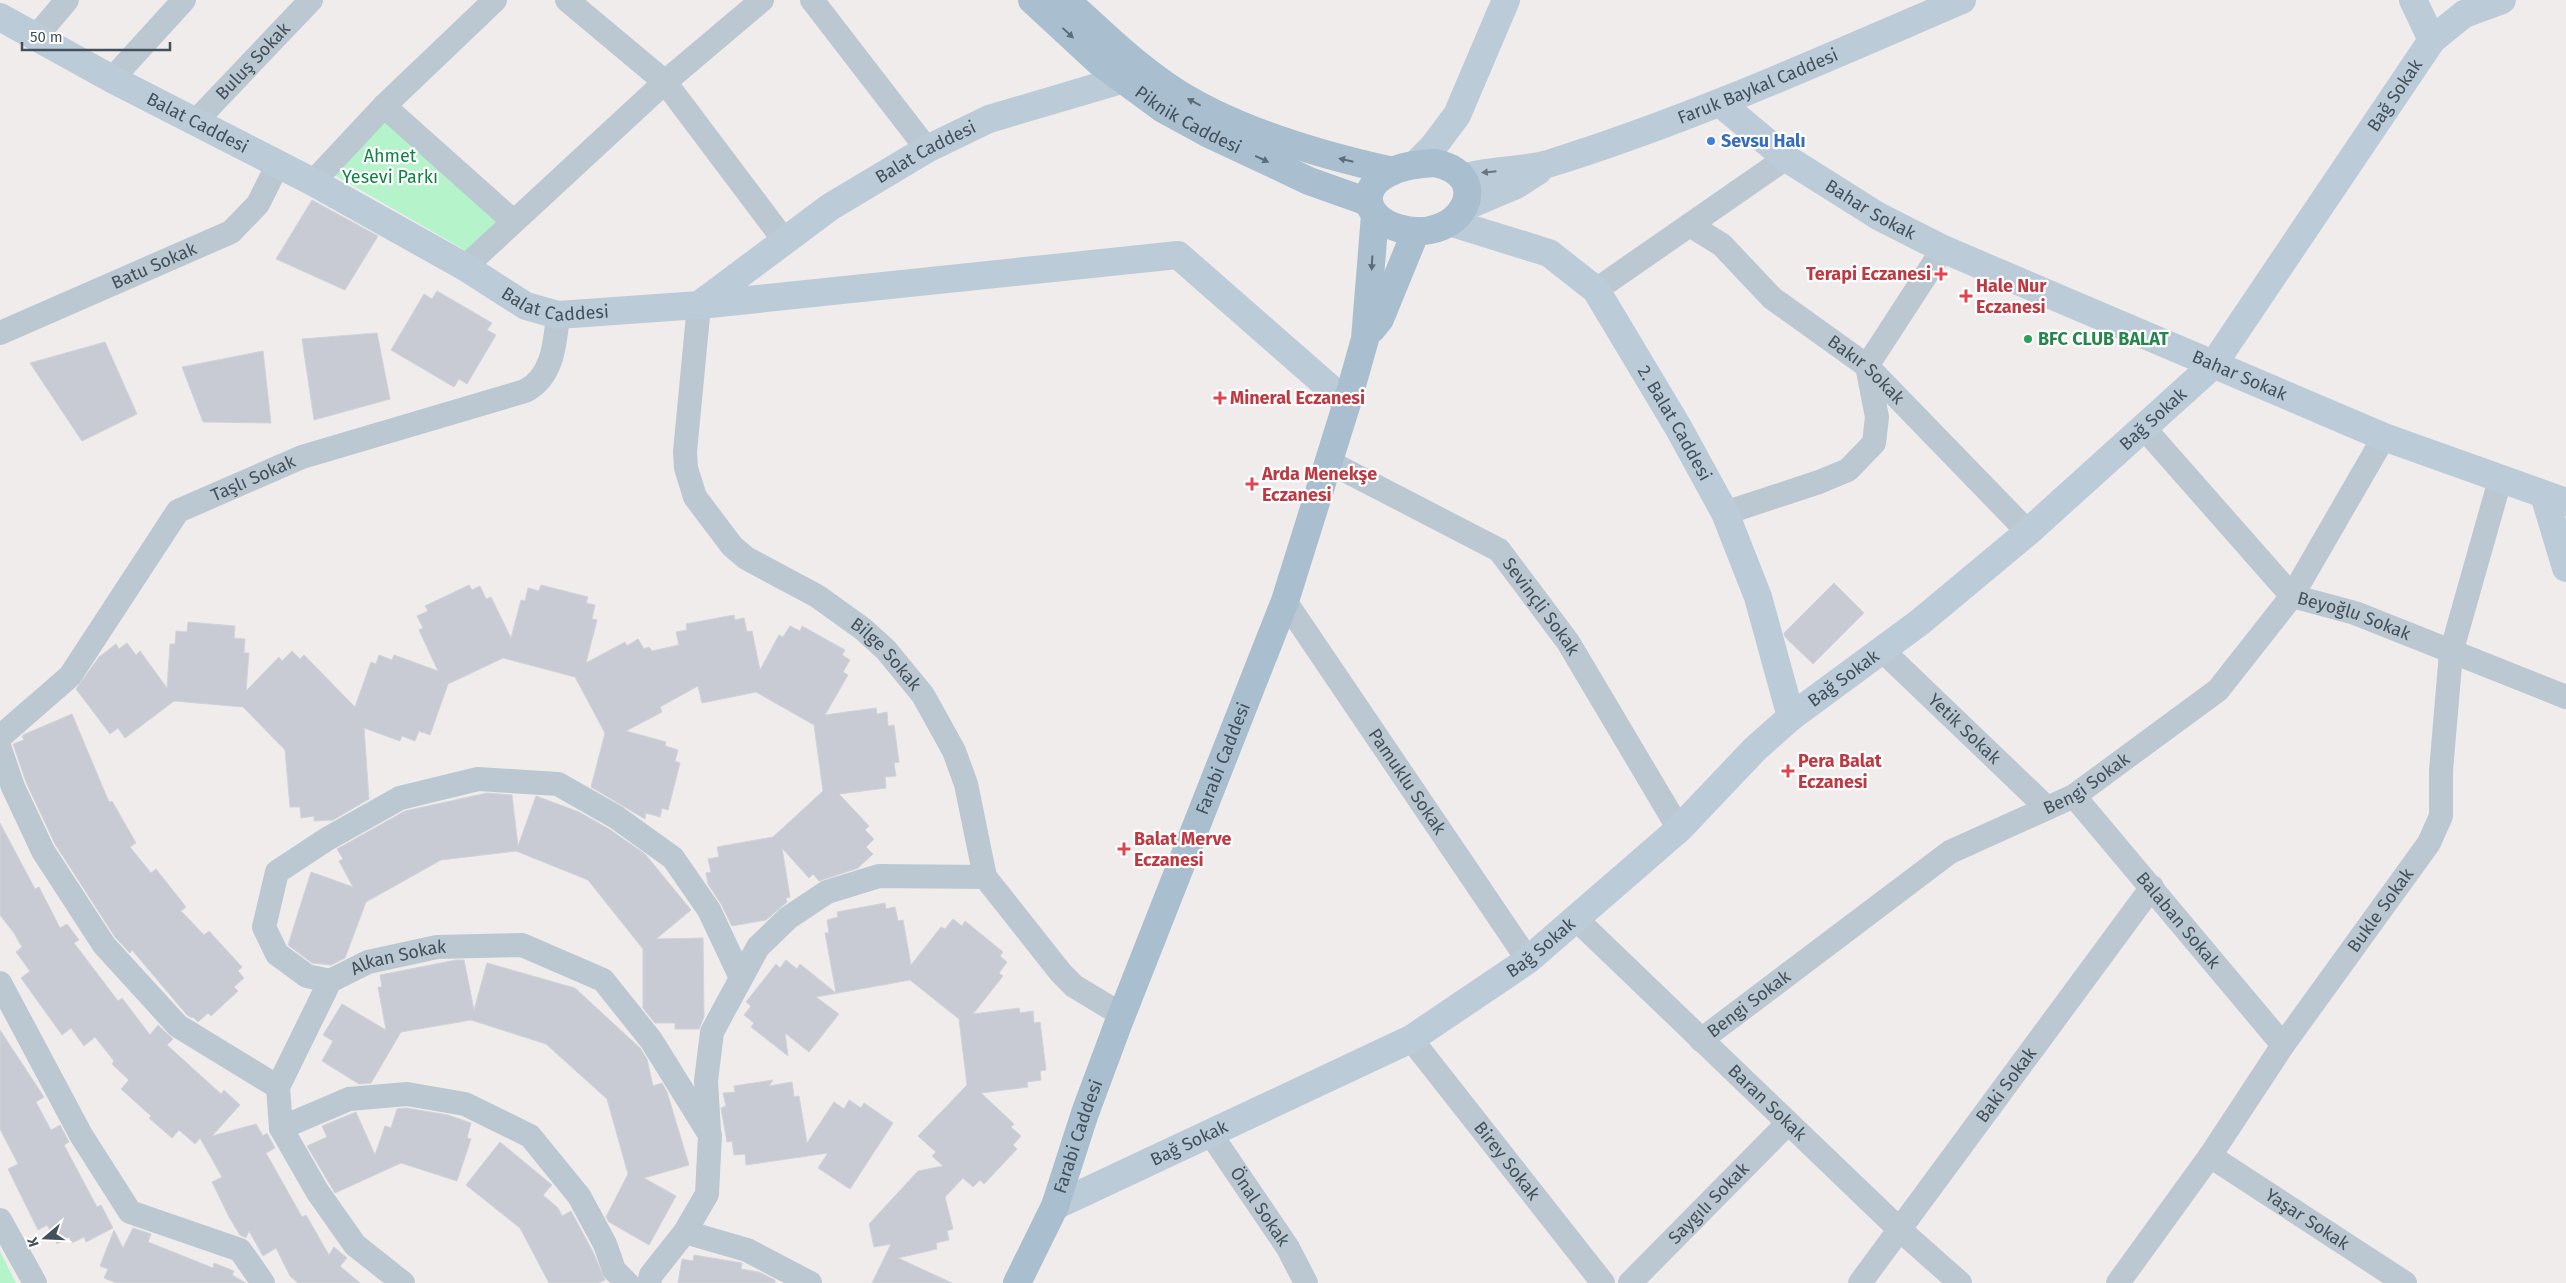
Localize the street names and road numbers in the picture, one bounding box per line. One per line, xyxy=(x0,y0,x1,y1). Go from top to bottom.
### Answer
street label: Buluş Sokak xyxy=(211,17,295,104)
street label: Faruk Baykal Caddesi xyxy=(1674,44,1841,129)
street label: Bağ Sokak xyxy=(2362,54,2427,136)
street label: Piknik Caddesi xyxy=(1131,81,1245,159)
street label: Balat Caddesi xyxy=(143,88,252,158)
street label: Balat Caddesi xyxy=(871,116,980,188)
street label: Bahar Sokak xyxy=(1821,175,1920,245)
street label: Batu Sokak xyxy=(108,237,201,294)
street label: Balat Caddesi xyxy=(497,282,610,326)
street label: Bakır Sokak xyxy=(1823,330,1910,409)
street label: Bahar Sokak xyxy=(2189,345,2291,406)
street label: 2. Balat Caddesi xyxy=(1633,362,1716,485)
street label: Bağ Sokak xyxy=(2115,383,2192,455)
street label: Taşlı Sokak xyxy=(208,450,299,506)
street label: Sevinçli Sokak xyxy=(1498,553,1585,660)
street label: Beyoğlu Sokak xyxy=(2295,587,2415,645)
street label: Bilge Sokak xyxy=(846,613,926,696)
street label: Bağ Sokak xyxy=(1804,644,1884,712)
street label: Yetik Sokak xyxy=(1923,689,2006,769)
street label: Farabi Caddesi xyxy=(1191,699,1255,818)
street label: Pamuklu Sokak xyxy=(1364,724,1451,839)
street label: Bengi Sokak xyxy=(2040,747,2135,819)
street label: Bukle Sokak xyxy=(2343,863,2419,957)
street label: Balaban Sokak xyxy=(2131,867,2225,974)
street label: Bağ Sokak xyxy=(1502,912,1580,982)
street label: Alkan Sokak xyxy=(347,936,447,980)
street label: Bengi Sokak xyxy=(1703,965,1796,1042)
street label: Baki Sokak xyxy=(1971,1042,2041,1127)
street label: Baran Sokak xyxy=(1723,1060,1812,1146)
street label: Farabi Caddesi xyxy=(1049,1077,1107,1196)
street label: Bağ Sokak xyxy=(1147,1115,1232,1171)
street label: Birey Sokak xyxy=(1469,1117,1545,1205)
street label: Saygılı Sokak xyxy=(1664,1157,1754,1249)
street label: Önal Sokak xyxy=(1225,1163,1295,1251)
street label: Yaşar Sokak xyxy=(2261,1184,2354,1255)

